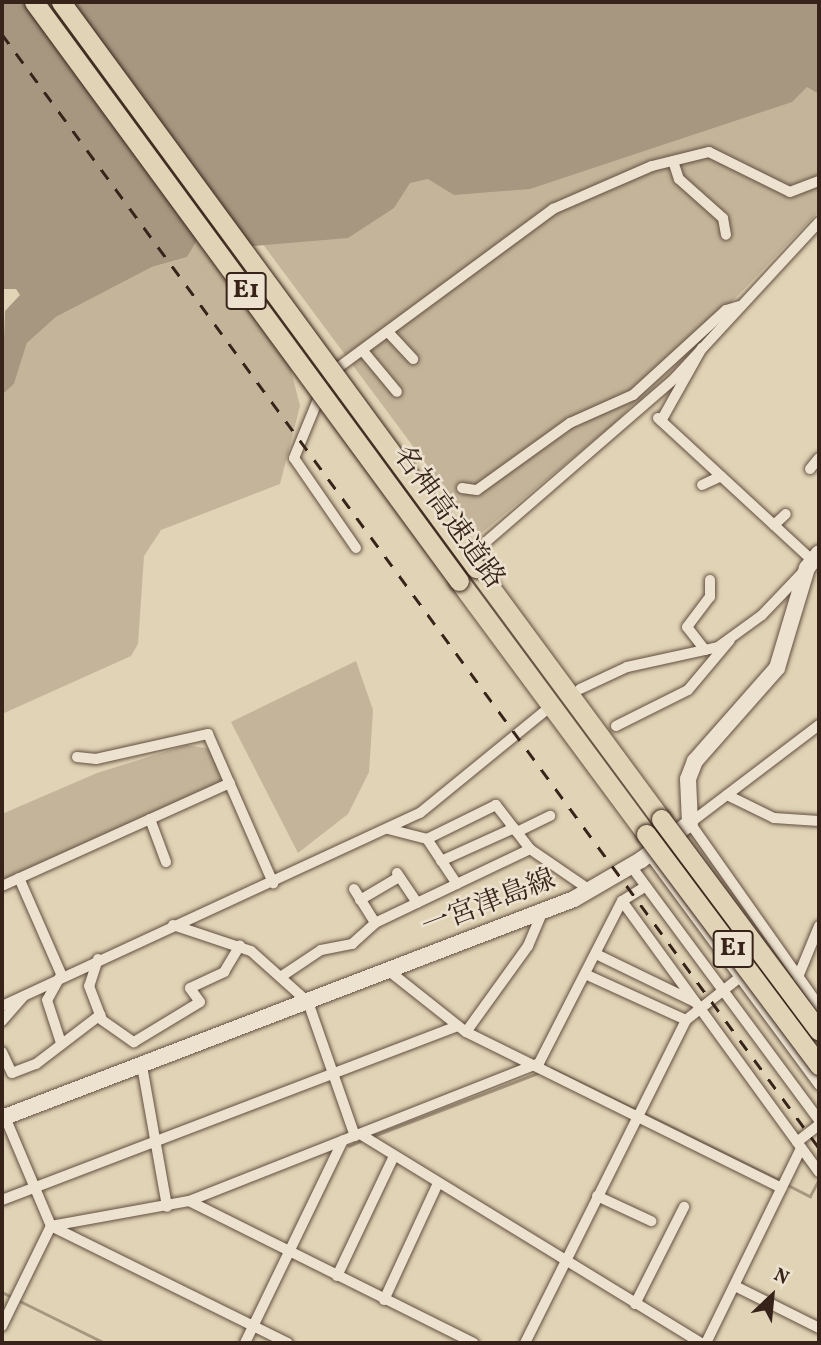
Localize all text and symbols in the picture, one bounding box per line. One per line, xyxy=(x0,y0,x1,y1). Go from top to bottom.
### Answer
road number: E1 xyxy=(225,268,267,314)
street label: 名神高速道路 xyxy=(385,440,511,596)
street label: 一宮津島線 xyxy=(418,863,560,945)
road number: E1 xyxy=(712,926,754,972)
north arrow xyxy=(737,1261,807,1331)
text: N xyxy=(769,1262,793,1292)

